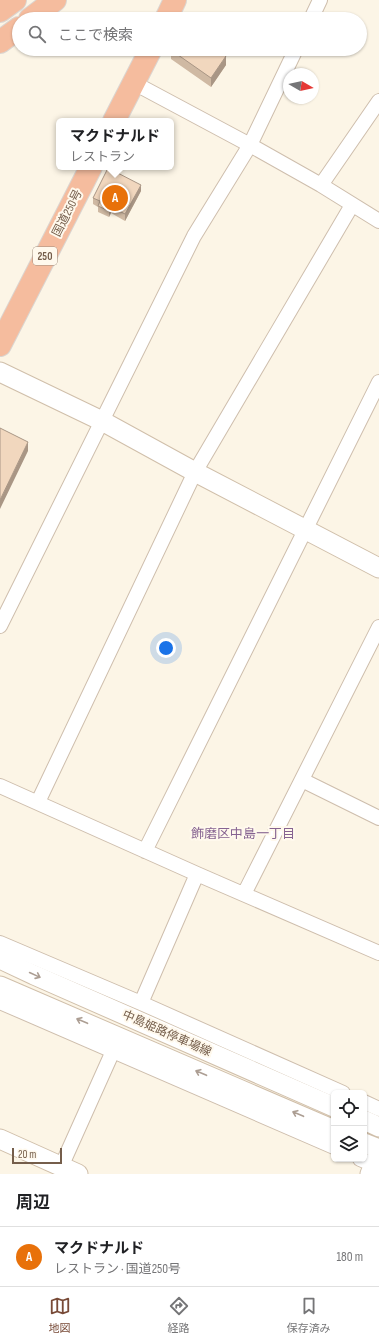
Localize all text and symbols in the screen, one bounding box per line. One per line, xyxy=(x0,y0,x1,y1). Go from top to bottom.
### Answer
search box xyxy=(12,12,367,56)
icon: search xyxy=(26,23,48,45)
text: ここで検索 xyxy=(58,26,133,45)
north arrow xyxy=(283,68,319,104)
popup xyxy=(56,118,174,170)
text: マクドナルド xyxy=(70,127,160,146)
text: レストラン xyxy=(70,149,135,165)
pin: A xyxy=(102,183,128,213)
street label: 国道250号 xyxy=(49,187,86,239)
road number: 250 xyxy=(33,247,57,265)
your location xyxy=(156,638,176,658)
district label: 飾磨区中島一丁目 xyxy=(191,826,295,842)
one-way arrow xyxy=(29,972,41,980)
street label: 中島姫路停車場線 xyxy=(120,1007,214,1060)
one-way arrow xyxy=(76,1017,88,1025)
one-way arrow xyxy=(196,1069,208,1076)
map controls xyxy=(331,1090,367,1162)
button: locate xyxy=(331,1090,367,1126)
one-way arrow xyxy=(293,1110,305,1118)
button: layers xyxy=(331,1126,367,1162)
scale bar xyxy=(12,1146,62,1165)
text: 20 m xyxy=(18,1148,36,1161)
text: 周辺 xyxy=(16,1193,50,1213)
text: マクドナルド xyxy=(54,1239,144,1258)
text: A xyxy=(26,1249,32,1265)
text: 180 m xyxy=(337,1249,363,1265)
text: レストラン · 国道250号 xyxy=(54,1261,181,1277)
tab: 地図 xyxy=(49,1295,71,1335)
tab: 経路 xyxy=(168,1295,190,1335)
tab: 保存済み xyxy=(287,1295,331,1335)

